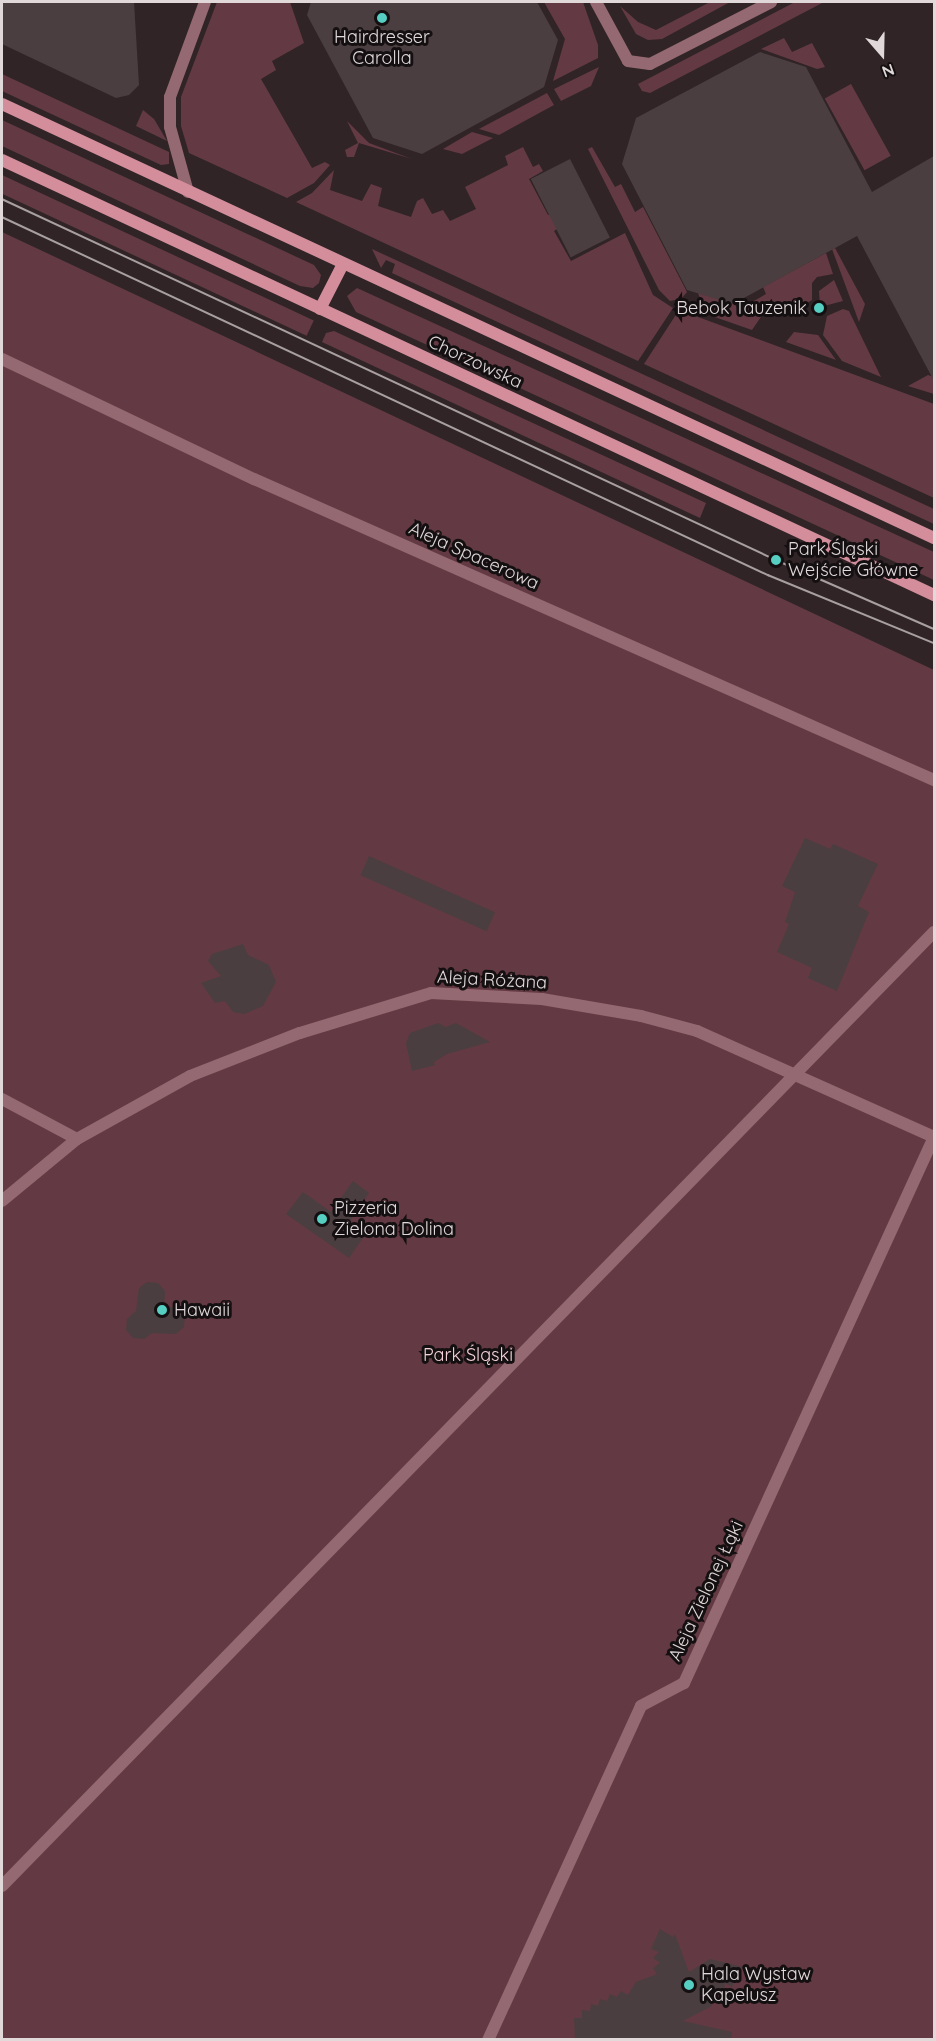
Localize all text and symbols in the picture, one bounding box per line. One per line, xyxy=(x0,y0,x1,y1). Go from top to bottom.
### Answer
marker: Hairdresser Carolla xyxy=(375,11,389,25)
north arrow xyxy=(852,24,912,84)
place label: Hairdresser Carolla xyxy=(334,27,430,70)
text: N xyxy=(879,60,897,82)
place label: Bebok Tauzenik xyxy=(676,297,807,319)
marker: Bebok Tauzenik xyxy=(812,301,826,315)
street label: Chorzowska xyxy=(424,331,526,393)
street label: Aleja Spacerowa xyxy=(406,518,542,594)
place label: Park Śląski Wejście Główne xyxy=(788,539,918,582)
marker: Park Śląski Wejście Główne xyxy=(769,553,783,567)
street label: Aleja Różana xyxy=(436,966,548,994)
place label: Pizzeria Zielona Dolina xyxy=(334,1198,454,1240)
marker: Pizzeria Zielona Dolina xyxy=(315,1212,329,1226)
place label: Hawaii xyxy=(174,1299,230,1321)
marker: Hawaii xyxy=(155,1303,169,1317)
park label: Park Śląski xyxy=(423,1344,513,1366)
street label: Aleja Zielonej Łąki xyxy=(664,1518,748,1664)
place label: Hala Wystaw Kapelusz xyxy=(701,1964,811,2006)
marker: Hala Wystaw Kapelusz xyxy=(682,1978,696,1992)

